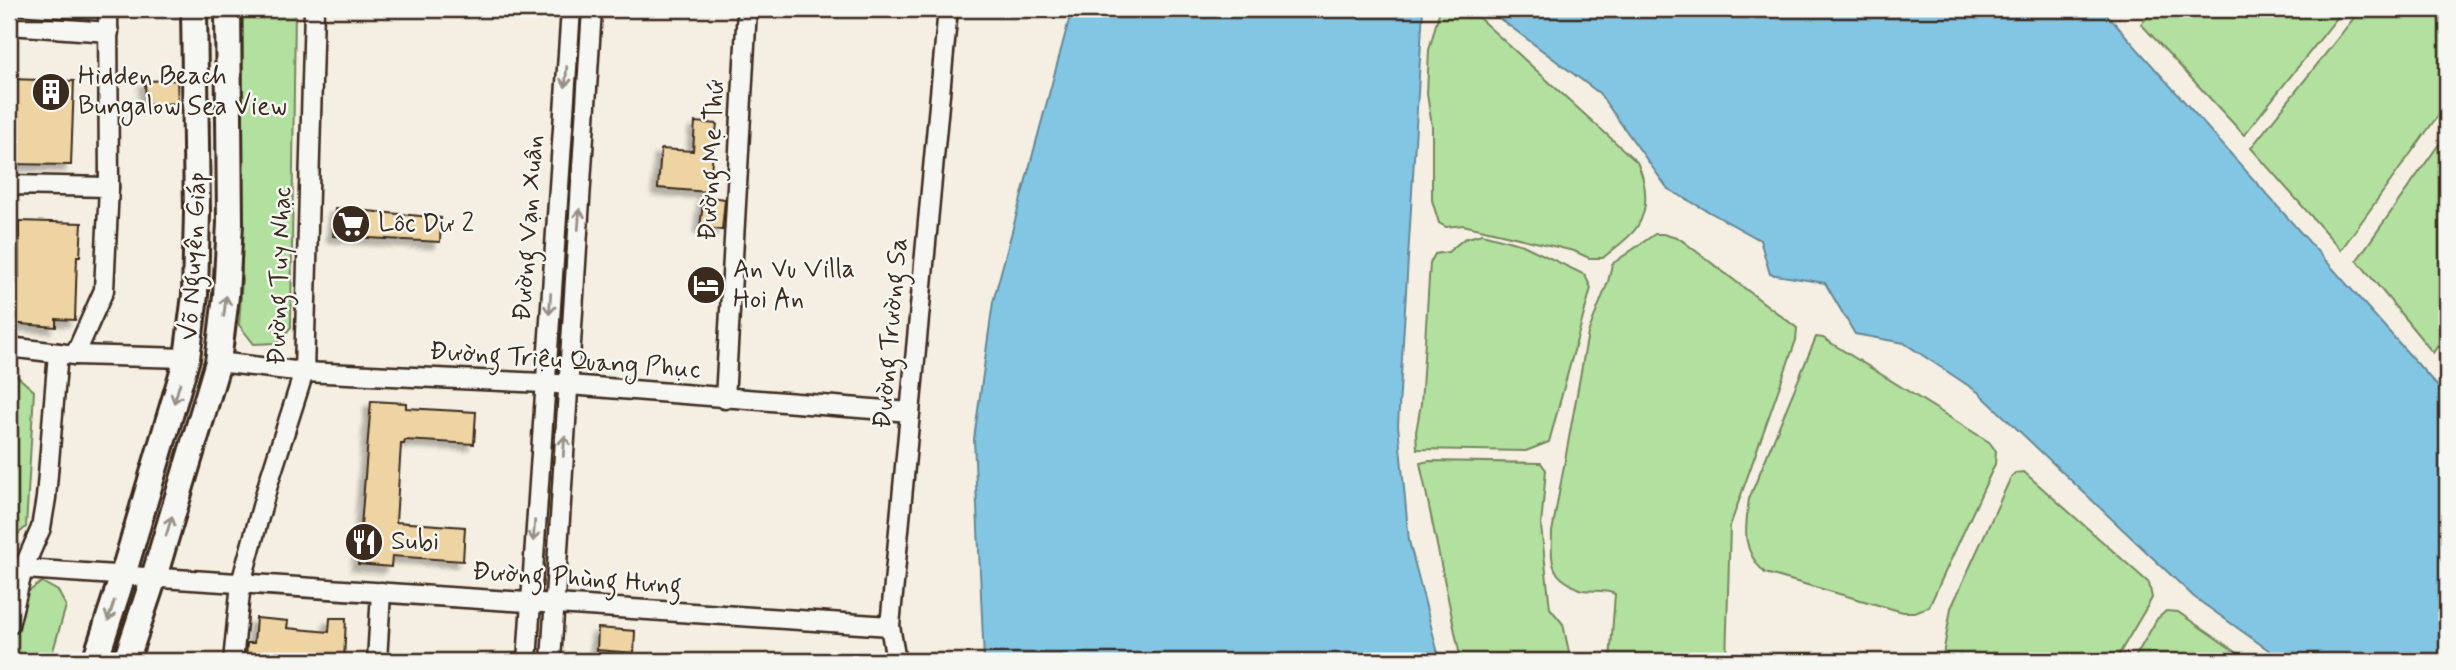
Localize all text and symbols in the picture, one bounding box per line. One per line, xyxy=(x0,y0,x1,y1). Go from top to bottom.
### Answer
place label: Hidden Beach Bungalow Sea View xyxy=(78,60,287,126)
one-way arrow xyxy=(559,65,572,88)
building icon: Hidden Beach Bungalow Sea View xyxy=(30,71,72,113)
street label: Đường Mẹ Thứ xyxy=(691,79,736,242)
street label: Đường Vạn Xuân xyxy=(506,134,555,322)
street label: Võ Nguyên Giáp xyxy=(173,171,218,341)
street label: Đường Tuy Nhạc xyxy=(260,186,303,366)
supermarket icon: Lôc Dư 2 xyxy=(330,203,372,245)
place label: Lôc Dư 2 xyxy=(378,207,475,241)
one-way arrow xyxy=(573,209,586,231)
street label: Đường Trường Sa xyxy=(866,236,919,430)
place label: An Vu Villa Hoi An xyxy=(733,253,855,317)
hotel icon: An Vu Villa Hoi An xyxy=(685,264,727,306)
one-way arrow xyxy=(543,292,556,315)
one-way arrow xyxy=(218,295,231,318)
street label: Đường Triệu Quang Phục xyxy=(428,335,702,390)
one-way arrow xyxy=(169,382,182,404)
one-way arrow xyxy=(558,436,571,458)
one-way arrow xyxy=(163,516,176,538)
one-way arrow xyxy=(527,519,540,542)
restaurant icon: Subi xyxy=(343,521,385,563)
place label: Subi xyxy=(391,525,439,559)
street label: Đường Phùng Hưng xyxy=(471,555,683,606)
one-way arrow xyxy=(104,600,116,622)

